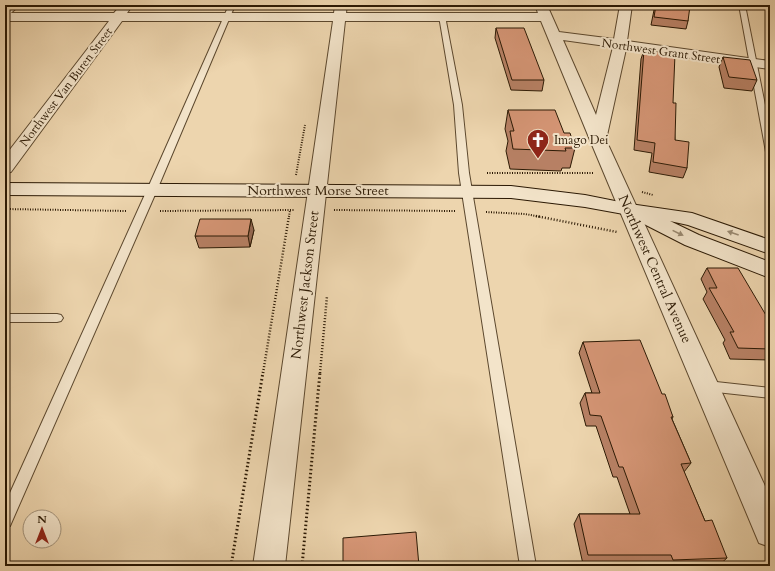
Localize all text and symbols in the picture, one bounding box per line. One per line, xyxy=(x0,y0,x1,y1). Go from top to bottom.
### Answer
street label: Northwest Van Buren Street xyxy=(16,24,116,150)
street label: Northwest Grant Street xyxy=(601,35,721,67)
church icon: Imago Dei xyxy=(525,127,551,160)
place label: Imago Dei xyxy=(554,132,609,148)
street label: Northwest Morse Street xyxy=(247,181,389,200)
street label: Northwest Central Avenue xyxy=(614,192,696,346)
street label: Northwest Jackson Street xyxy=(286,209,324,360)
one-way arrow xyxy=(672,230,684,236)
one-way arrow xyxy=(727,230,739,236)
north arrow xyxy=(22,509,62,549)
text: N xyxy=(37,512,47,527)

